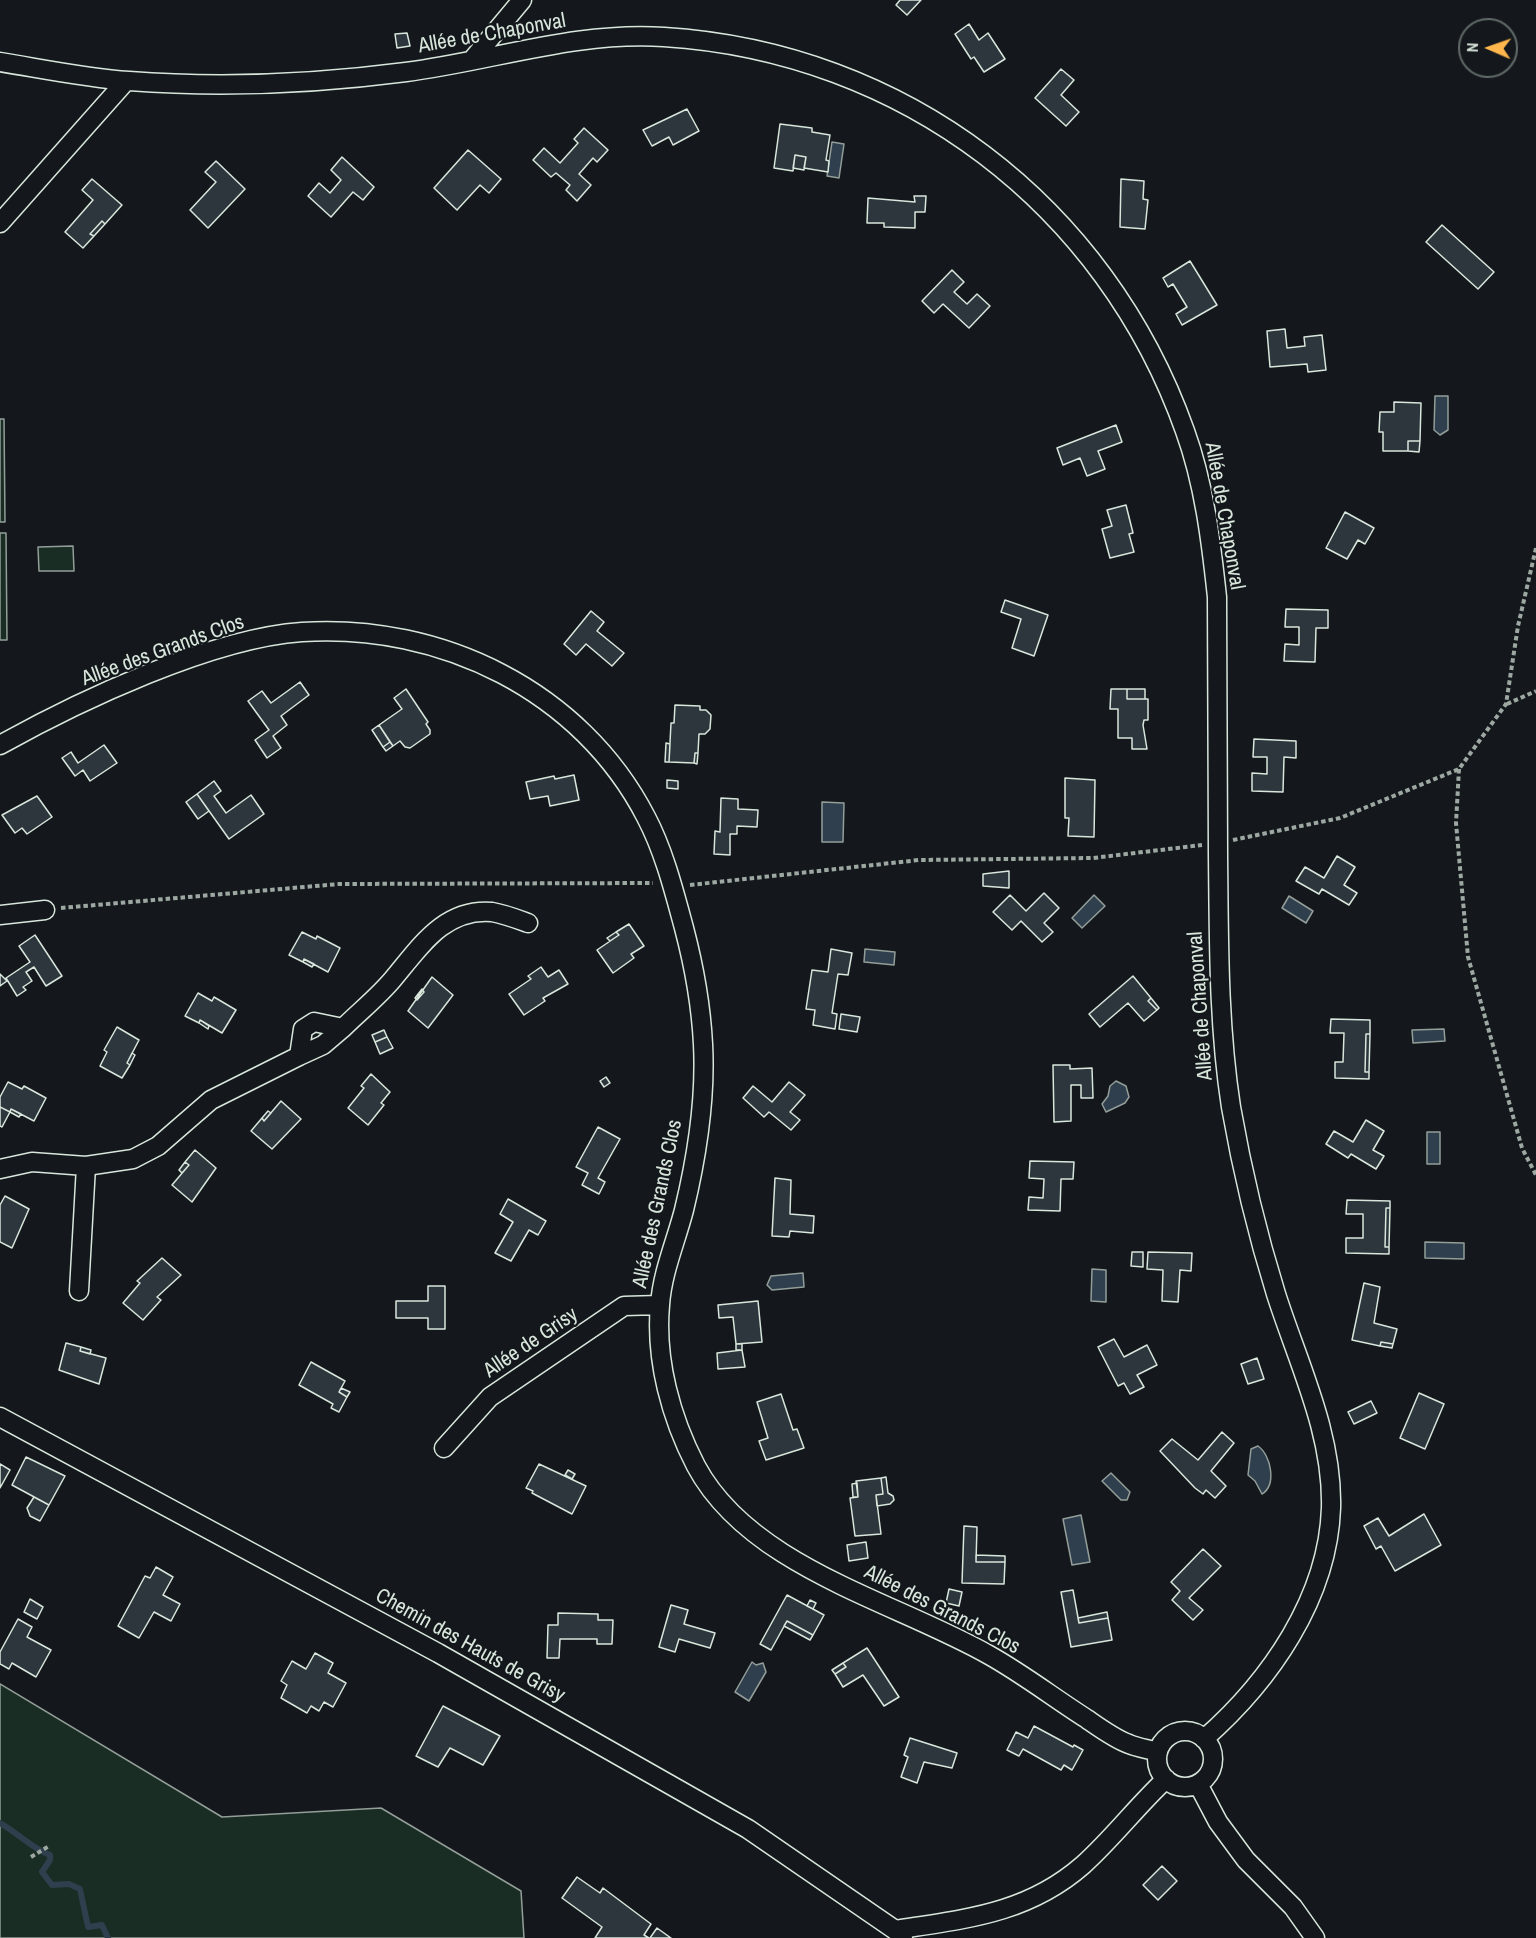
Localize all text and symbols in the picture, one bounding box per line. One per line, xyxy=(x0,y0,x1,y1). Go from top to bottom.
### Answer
street label: Allée de Chaponval xyxy=(416,9,568,59)
north arrow xyxy=(1458,18,1518,78)
text: N xyxy=(1461,42,1483,53)
street label: Allée de Chaponval xyxy=(1199,440,1249,592)
street label: Allée des Grands Clos xyxy=(78,610,248,692)
street label: Allée de Chaponval xyxy=(1183,931,1219,1081)
street label: Allée des Grands Clos xyxy=(628,1118,688,1290)
street label: Allée de Grisy xyxy=(479,1302,583,1384)
street label: Allée des Grands Clos xyxy=(860,1560,1024,1660)
street label: Chemin des Hauts de Grisy xyxy=(371,1583,569,1709)

